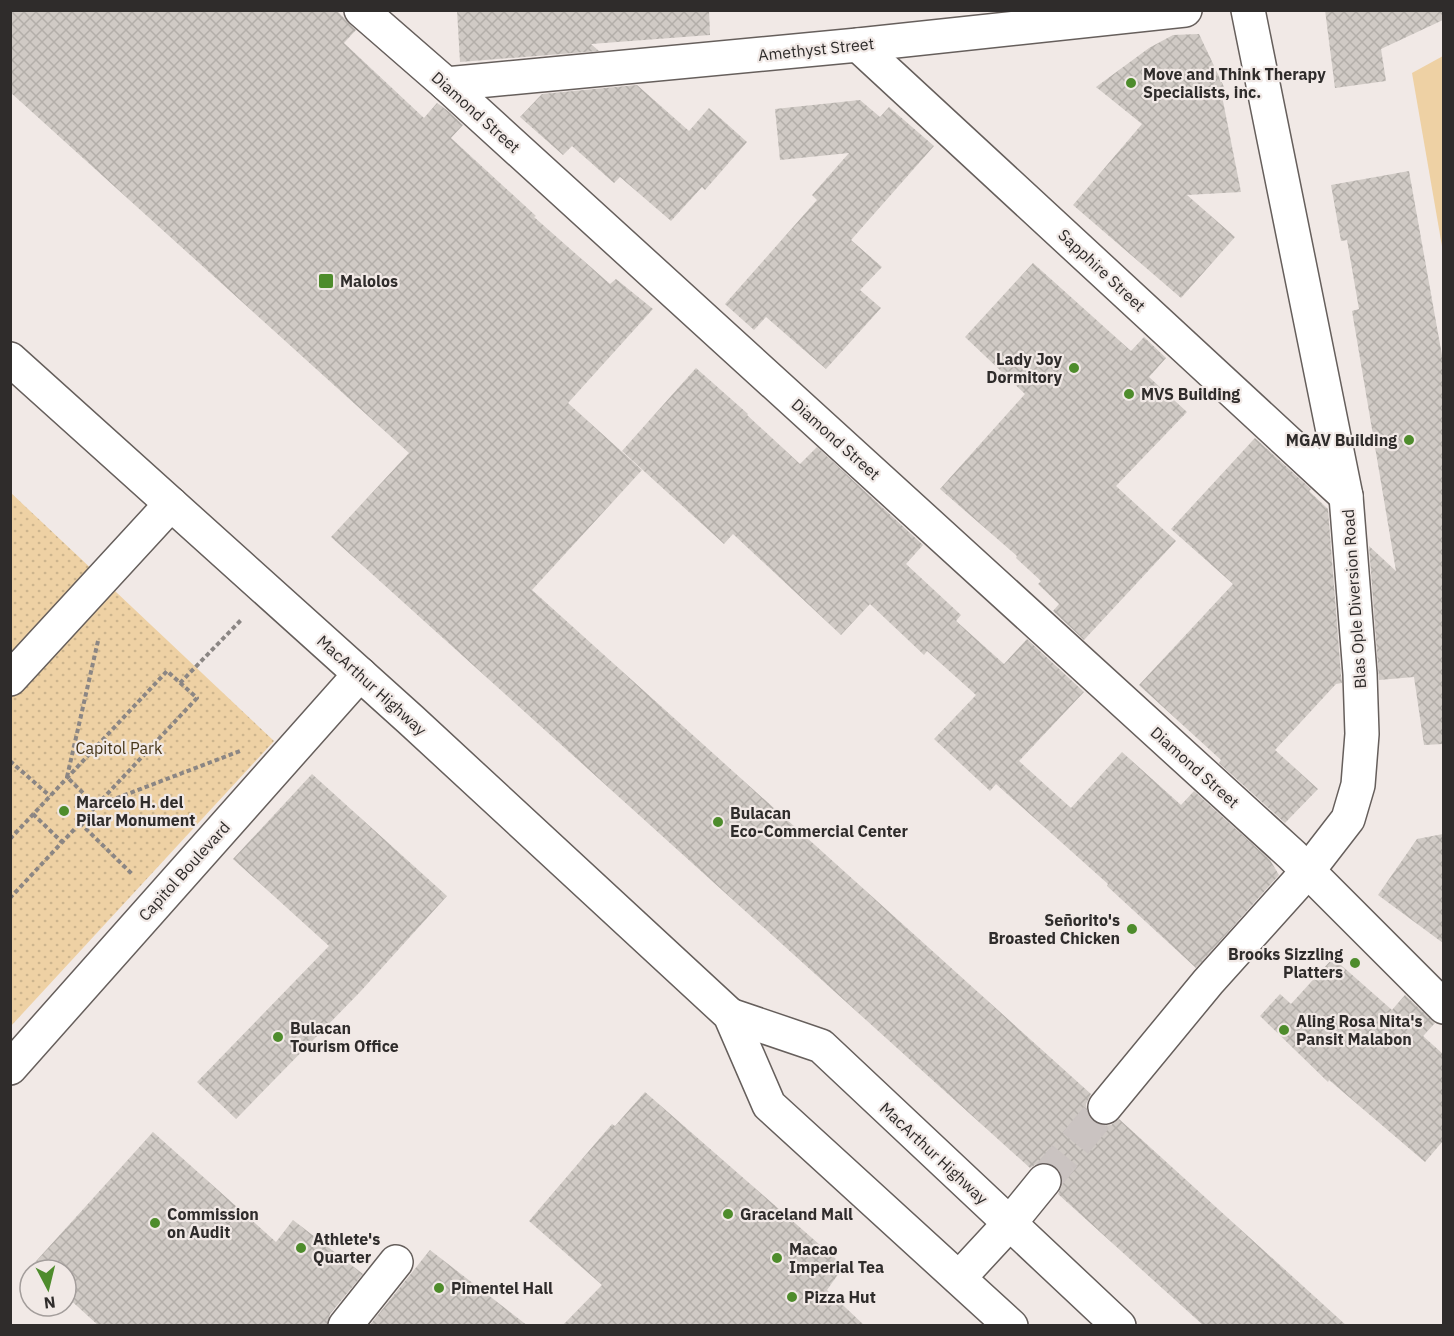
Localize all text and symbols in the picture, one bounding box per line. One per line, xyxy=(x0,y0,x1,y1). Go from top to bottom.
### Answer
street label: Amethyst Street xyxy=(757,33,875,65)
place label: Move and Think Therapy Specialists, inc. xyxy=(1143,64,1326,102)
street label: Diamond Street xyxy=(428,67,524,157)
marker: Move and Think Therapy Specialists, inc. xyxy=(1124,76,1138,90)
street label: Sapphire Street xyxy=(1054,225,1150,315)
place label: Malolos xyxy=(340,271,398,291)
marker: Malolos xyxy=(317,272,335,290)
place label: Lady Joy Dormitory xyxy=(986,349,1062,387)
marker: Lady Joy Dormitory xyxy=(1067,361,1081,375)
place label: MVS Building xyxy=(1141,384,1240,404)
marker: MVS Building xyxy=(1122,387,1136,401)
street label: Diamond Street xyxy=(788,394,884,484)
place label: MGAV Building xyxy=(1286,430,1397,450)
marker: MGAV Building xyxy=(1402,433,1416,447)
street label: Blas Ople Diversion Road xyxy=(1338,509,1370,689)
street label: MacArthur Highway xyxy=(313,630,431,740)
street label: Diamond Street xyxy=(1147,722,1243,812)
park label: Capitol Park xyxy=(76,738,163,758)
place label: Marcelo H. del Pilar Monument xyxy=(76,792,195,830)
place label: Bulacan Eco-Commercial Center xyxy=(730,803,909,841)
marker: Marcelo H. del Pilar Monument xyxy=(57,804,71,818)
marker: Bulacan Eco-Commercial Center xyxy=(711,815,725,829)
street label: Capitol Boulevard xyxy=(134,817,234,925)
place label: Señorito's Broasted Chicken xyxy=(988,910,1120,948)
marker: Señorito's Broasted Chicken xyxy=(1125,922,1139,936)
place label: Brooks Sizzling Platters xyxy=(1228,944,1343,982)
marker: Brooks Sizzling Platters xyxy=(1348,956,1362,970)
place label: Aling Rosa Nita's Pansit Malabon xyxy=(1296,1011,1423,1049)
place label: Bulacan Tourism Office xyxy=(290,1018,399,1056)
marker: Aling Rosa Nita's Pansit Malabon xyxy=(1277,1023,1291,1037)
marker: Bulacan Tourism Office xyxy=(271,1030,285,1044)
street label: MacArthur Highway xyxy=(876,1098,992,1208)
place label: Commission on Audit xyxy=(167,1204,259,1242)
place label: Graceland Mall xyxy=(740,1204,853,1224)
marker: Graceland Mall xyxy=(721,1207,735,1221)
marker: Commission on Audit xyxy=(148,1216,162,1230)
place label: Athlete's Quarter xyxy=(313,1229,380,1267)
place label: Macao Imperial Tea xyxy=(789,1239,884,1277)
marker: Athlete's Quarter xyxy=(294,1241,308,1255)
marker: Macao Imperial Tea xyxy=(770,1251,784,1265)
north arrow xyxy=(18,1258,78,1318)
place label: Pimentel Hall xyxy=(451,1278,553,1298)
marker: Pimentel Hall xyxy=(432,1281,446,1295)
place label: Pizza Hut xyxy=(804,1287,876,1307)
marker: Pizza Hut xyxy=(785,1290,799,1304)
text: N xyxy=(43,1292,57,1314)

